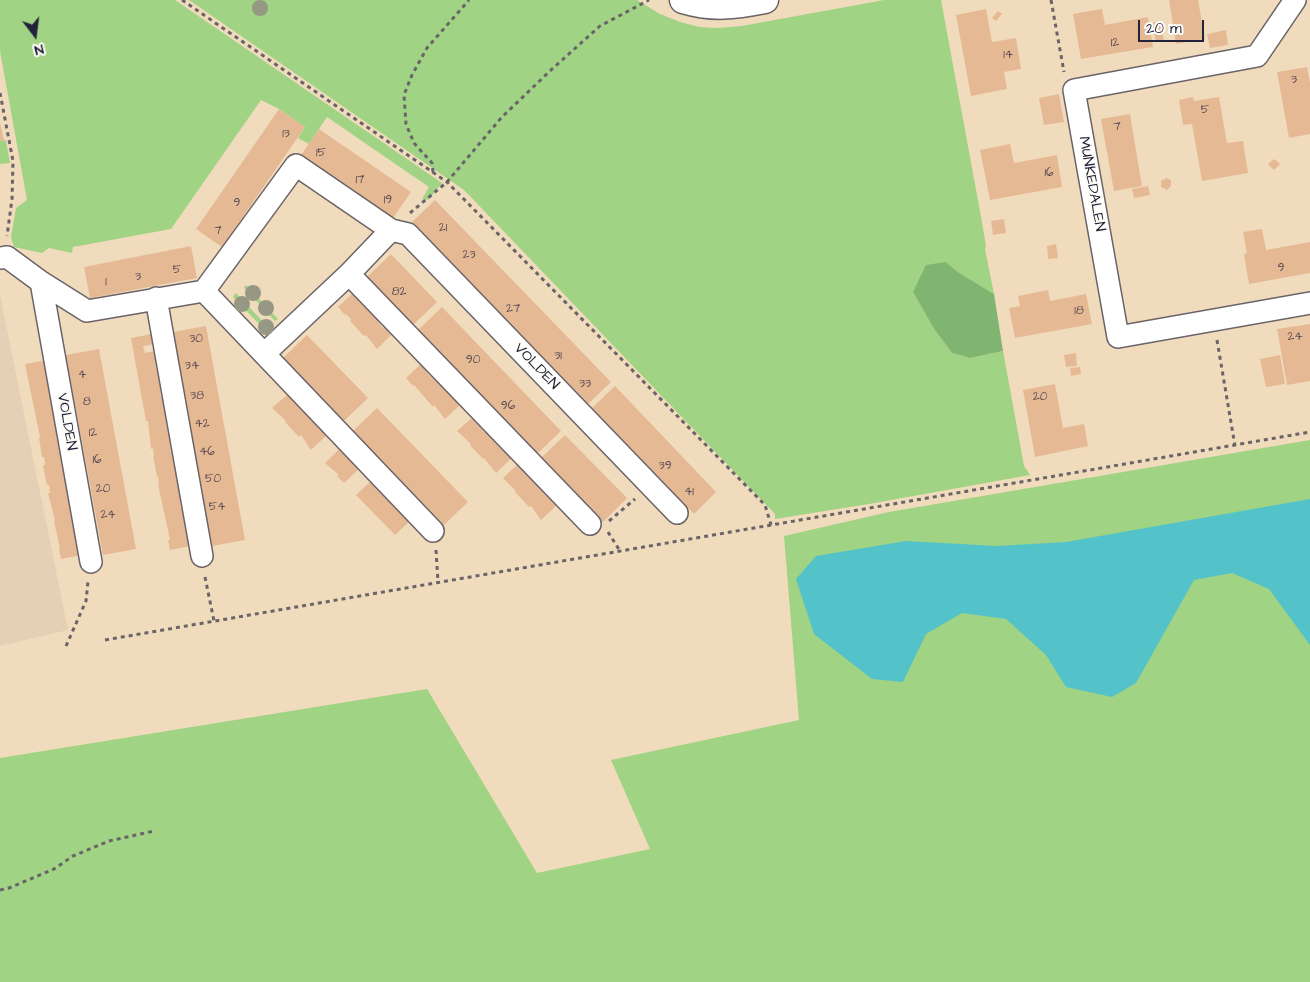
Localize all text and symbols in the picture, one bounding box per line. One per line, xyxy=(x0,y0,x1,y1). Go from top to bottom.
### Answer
north arrow xyxy=(10,10,60,60)
scale bar xyxy=(1140,10,1206,42)
text: 20 m xyxy=(1146,18,1182,39)
house number: 12 xyxy=(1111,36,1119,50)
text: N xyxy=(32,39,46,60)
house number: 14 xyxy=(1003,48,1013,62)
house number: 3 xyxy=(1291,73,1297,87)
house number: 5 xyxy=(1201,103,1209,117)
house number: 7 xyxy=(1113,120,1121,134)
house number: 13 xyxy=(282,127,290,141)
street label: MUNKEDALEN xyxy=(1074,135,1108,233)
house number: 15 xyxy=(316,146,326,160)
house number: 16 xyxy=(1044,166,1054,180)
house number: 17 xyxy=(356,173,364,187)
house number: 19 xyxy=(384,193,392,207)
house number: 9 xyxy=(234,196,240,210)
house number: 21 xyxy=(439,221,447,235)
house number: 7 xyxy=(214,224,222,238)
house number: 23 xyxy=(463,248,475,262)
house number: 9 xyxy=(1278,261,1284,275)
house number: 5 xyxy=(173,263,181,277)
house number: 3 xyxy=(135,270,141,284)
house number: 1 xyxy=(105,275,107,289)
house number: 82 xyxy=(392,285,406,299)
house number: 27 xyxy=(506,302,520,316)
house number: 18 xyxy=(1074,304,1084,318)
house number: 24 xyxy=(1287,330,1303,344)
house number: 30 xyxy=(189,332,203,346)
street label: VOLDEN xyxy=(509,340,563,394)
house number: 31 xyxy=(554,349,562,363)
house number: 90 xyxy=(466,353,480,367)
house number: 34 xyxy=(185,359,199,373)
house number: 4 xyxy=(78,368,86,382)
house number: 33 xyxy=(579,377,591,391)
house number: 38 xyxy=(190,389,204,403)
house number: 20 xyxy=(1033,390,1047,404)
street label: VOLDEN xyxy=(52,392,80,452)
house number: 8 xyxy=(83,395,91,409)
house number: 96 xyxy=(501,399,515,413)
house number: 42 xyxy=(194,417,210,431)
house number: 12 xyxy=(89,426,97,440)
house number: 46 xyxy=(199,445,215,459)
house number: 16 xyxy=(92,453,102,467)
house number: 39 xyxy=(659,459,671,473)
house number: 50 xyxy=(205,472,221,486)
house number: 20 xyxy=(96,482,110,496)
house number: 41 xyxy=(684,485,694,499)
house number: 54 xyxy=(209,500,225,514)
house number: 24 xyxy=(100,508,116,522)

